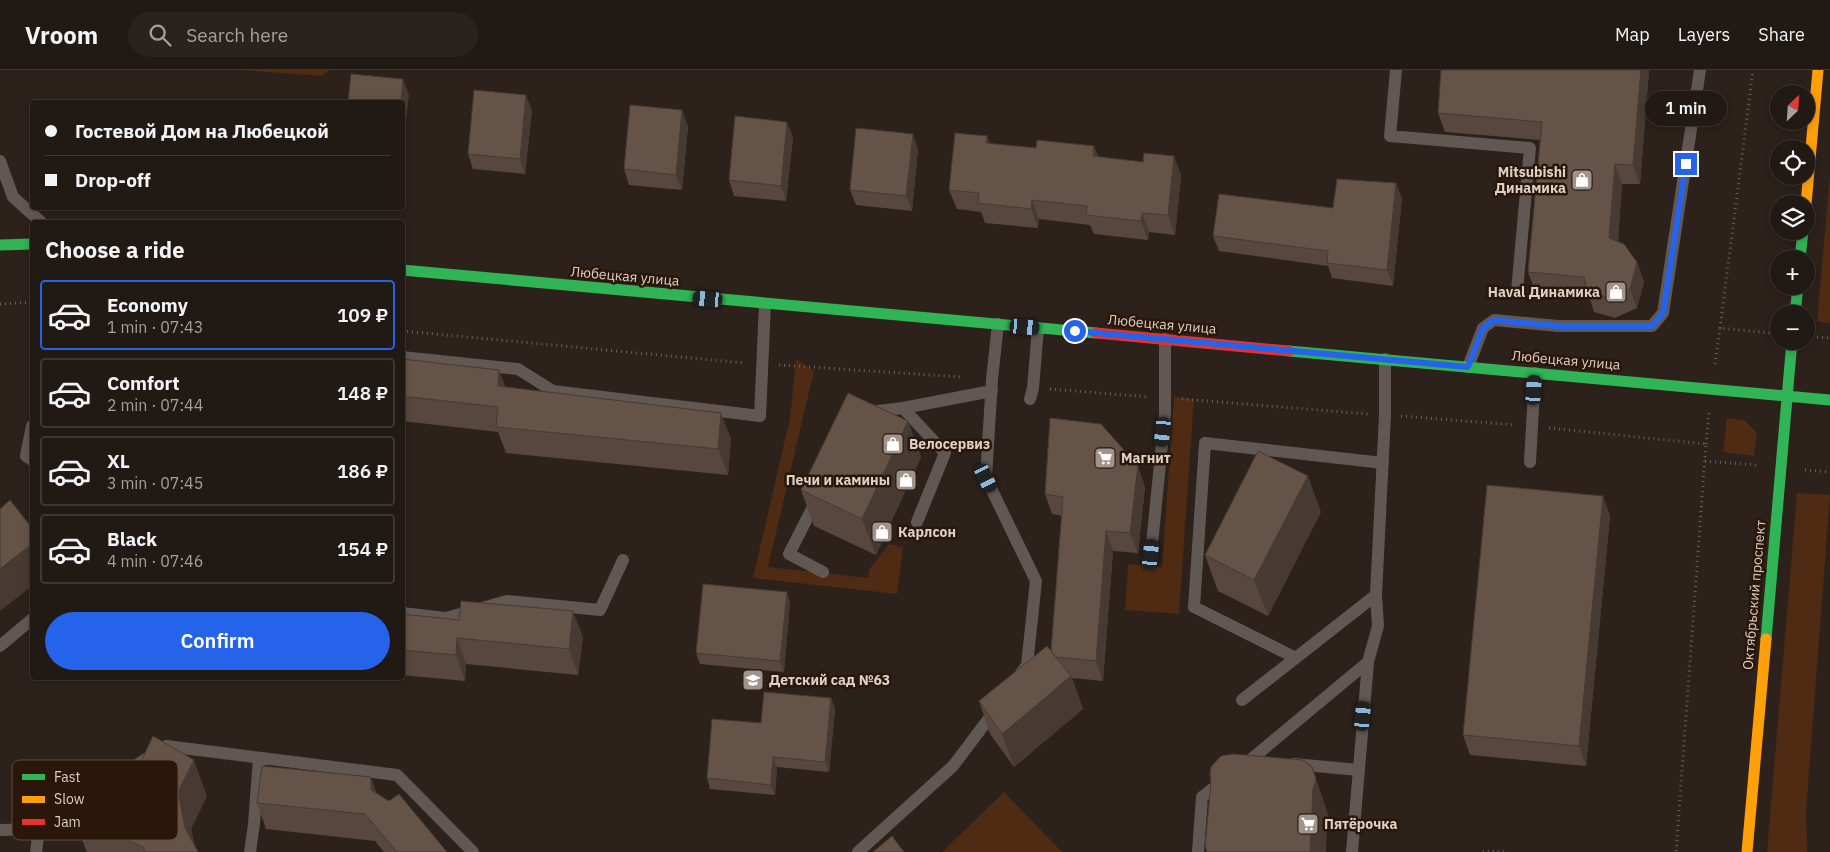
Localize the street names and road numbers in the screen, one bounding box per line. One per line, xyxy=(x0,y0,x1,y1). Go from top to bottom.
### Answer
street label: Любецкая улица xyxy=(570,262,681,290)
street label: Любецкая улица xyxy=(1107,310,1218,338)
street label: Любецкая улица xyxy=(1511,346,1622,374)
street label: Октябрьский проспект xyxy=(1738,519,1770,671)

